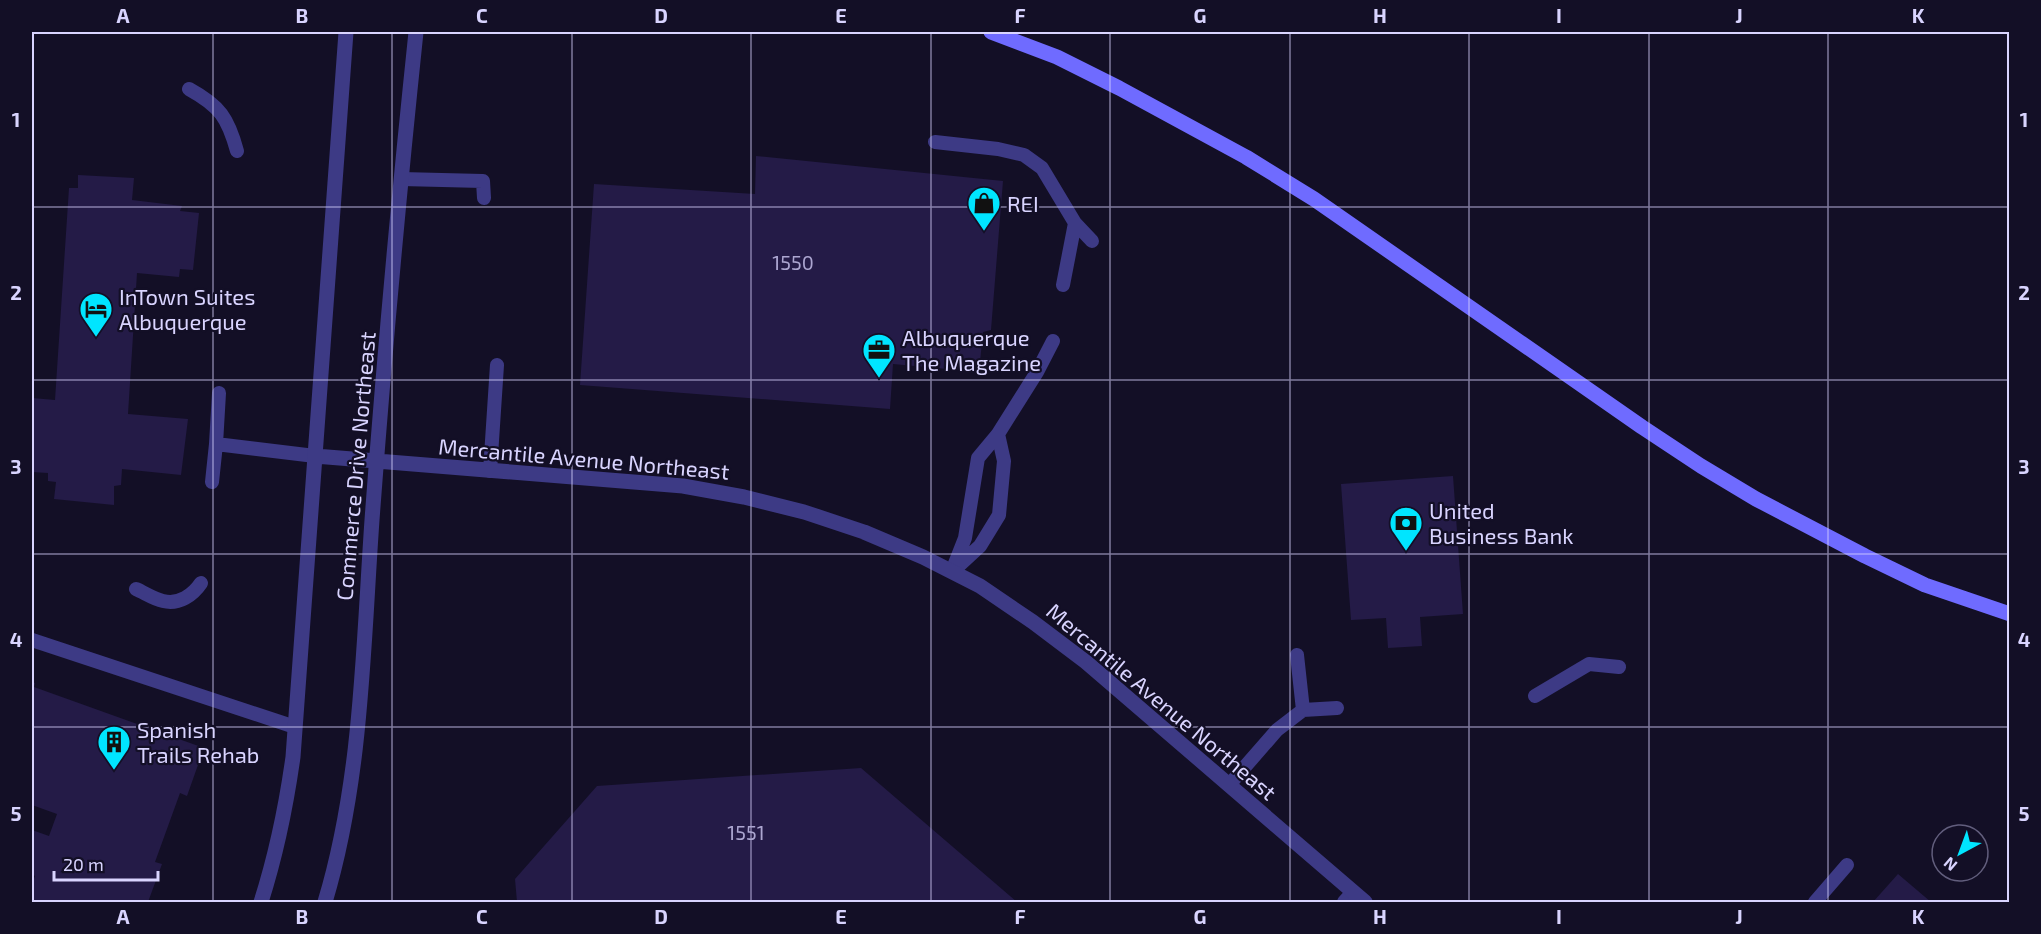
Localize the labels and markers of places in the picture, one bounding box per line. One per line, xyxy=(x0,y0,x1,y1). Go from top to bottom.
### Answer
shop icon: REI xyxy=(966,185,1002,232)
place label: REI xyxy=(1007,190,1039,216)
place label: InTown Suites Albuquerque xyxy=(119,283,255,334)
hotel icon: InTown Suites Albuquerque xyxy=(78,291,114,338)
place label: Albuquerque The Magazine xyxy=(902,324,1041,375)
office icon: Albuquerque The Magazine xyxy=(861,332,897,379)
place label: United Business Bank xyxy=(1429,497,1573,548)
bank icon: United Business Bank xyxy=(1388,505,1424,552)
place label: Spanish Trails Rehab xyxy=(137,716,259,767)
building icon: Spanish Trails Rehab xyxy=(96,724,132,771)

